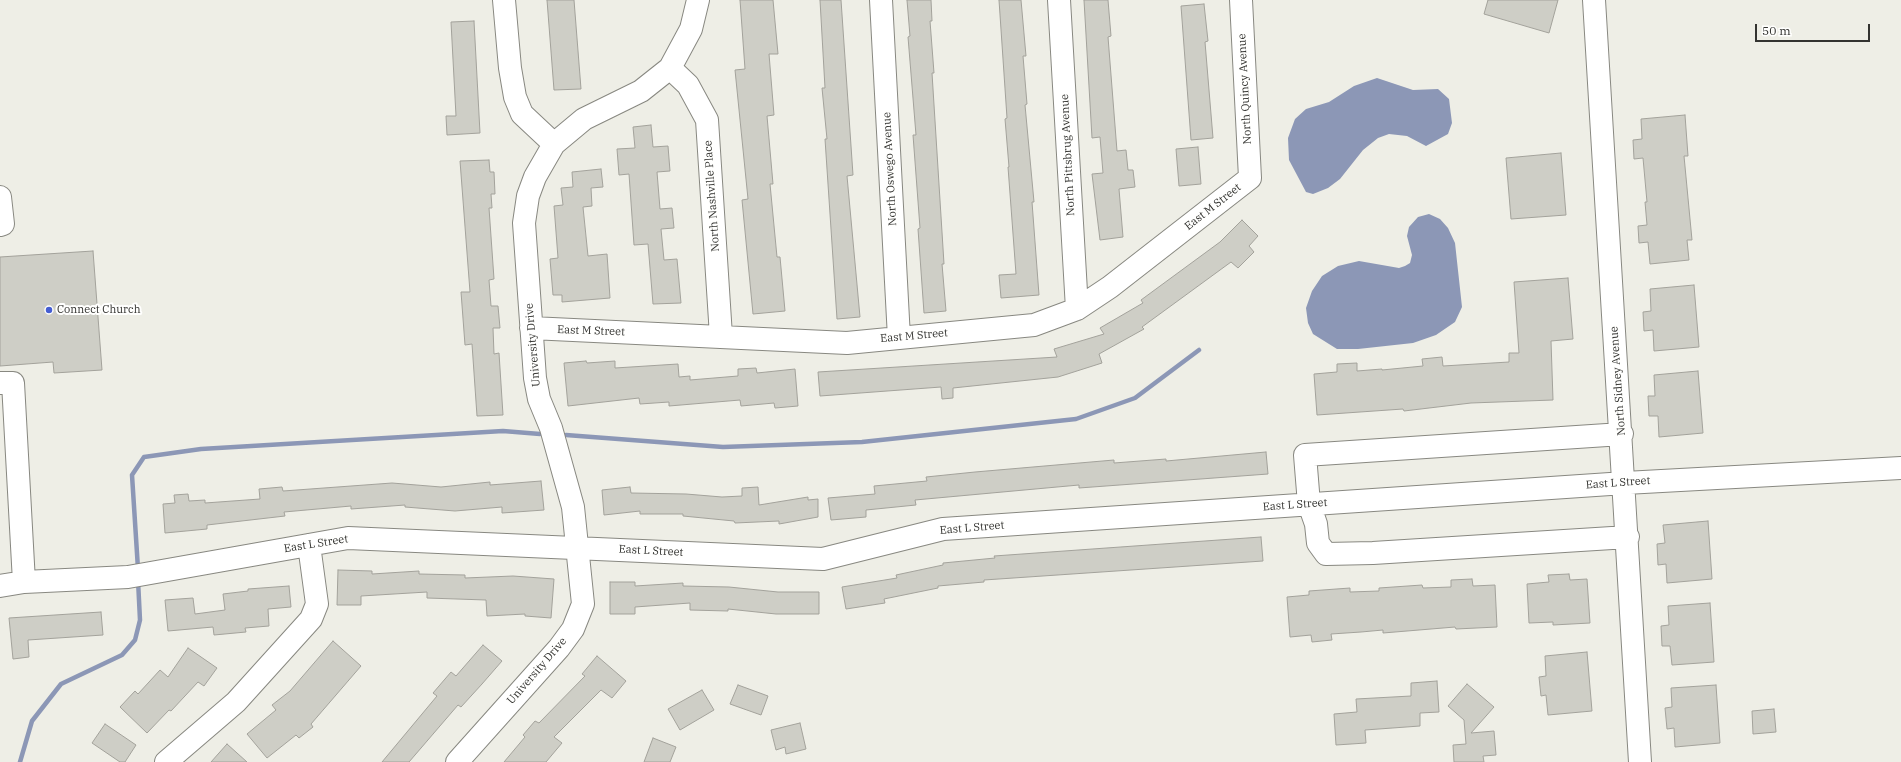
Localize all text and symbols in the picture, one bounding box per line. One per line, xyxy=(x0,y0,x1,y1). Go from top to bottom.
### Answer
scale bar xyxy=(1757,16,1872,42)
text: 50 m xyxy=(1762,23,1791,38)
street label: North Quincy Avenue xyxy=(1236,33,1254,145)
street label: North Pittsbrug Avenue xyxy=(1058,94,1078,216)
street label: North Oswego Avenue xyxy=(880,112,900,226)
street label: North Nashville Place xyxy=(702,140,722,252)
street label: East M Street xyxy=(1182,181,1244,233)
place label: Connect Church xyxy=(57,303,141,317)
street label: University Drive xyxy=(523,303,543,387)
marker: Connect Church xyxy=(44,305,54,315)
street label: East M Street xyxy=(557,323,625,339)
street label: East M Street xyxy=(880,326,948,346)
street label: North Sidney Avenue xyxy=(1608,326,1628,436)
street label: East L Street xyxy=(1585,474,1651,492)
street label: East L Street xyxy=(1262,496,1328,514)
street label: East L Street xyxy=(939,519,1005,537)
street label: East L Street xyxy=(283,532,349,556)
street label: East L Street xyxy=(618,543,684,559)
street label: University Drive xyxy=(504,635,570,707)

